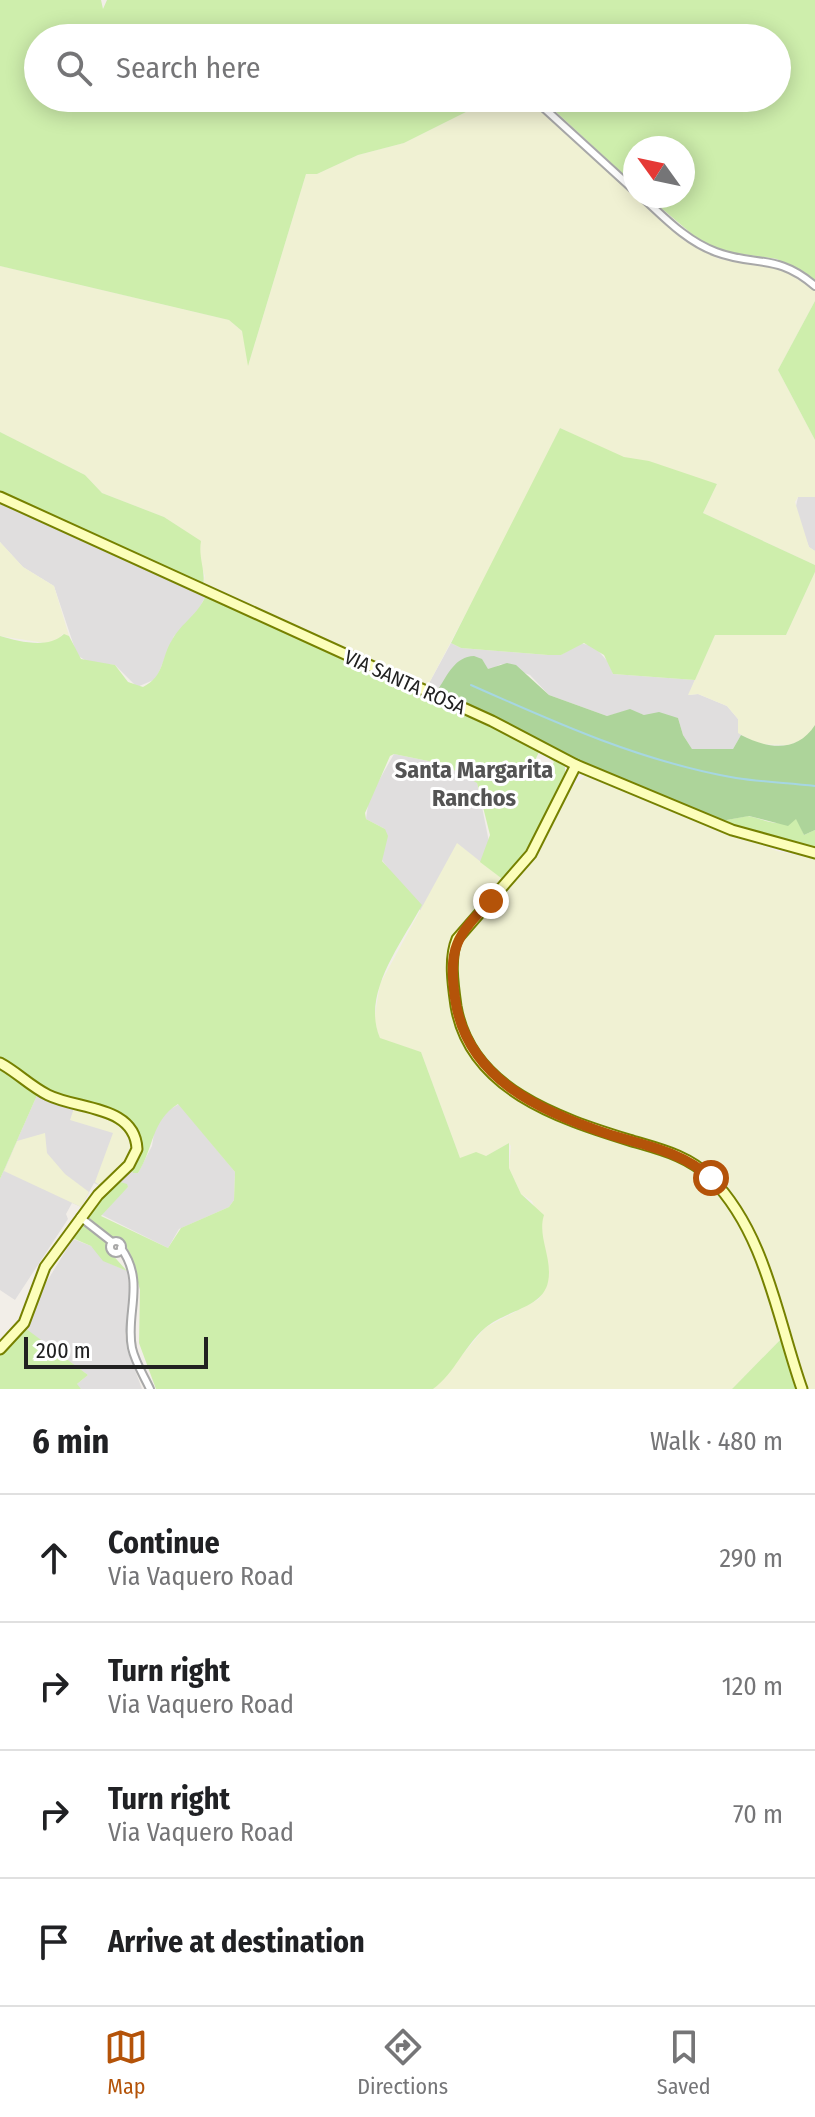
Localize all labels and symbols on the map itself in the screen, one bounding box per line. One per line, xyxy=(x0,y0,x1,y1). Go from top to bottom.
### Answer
north arrow xyxy=(623,136,695,208)
street label: VIA SANTA ROSA xyxy=(341,645,470,720)
district label: Santa Margarita Ranchos xyxy=(395,756,553,812)
route end xyxy=(473,883,509,919)
route start xyxy=(693,1160,729,1196)
scale bar xyxy=(24,1333,208,1369)

